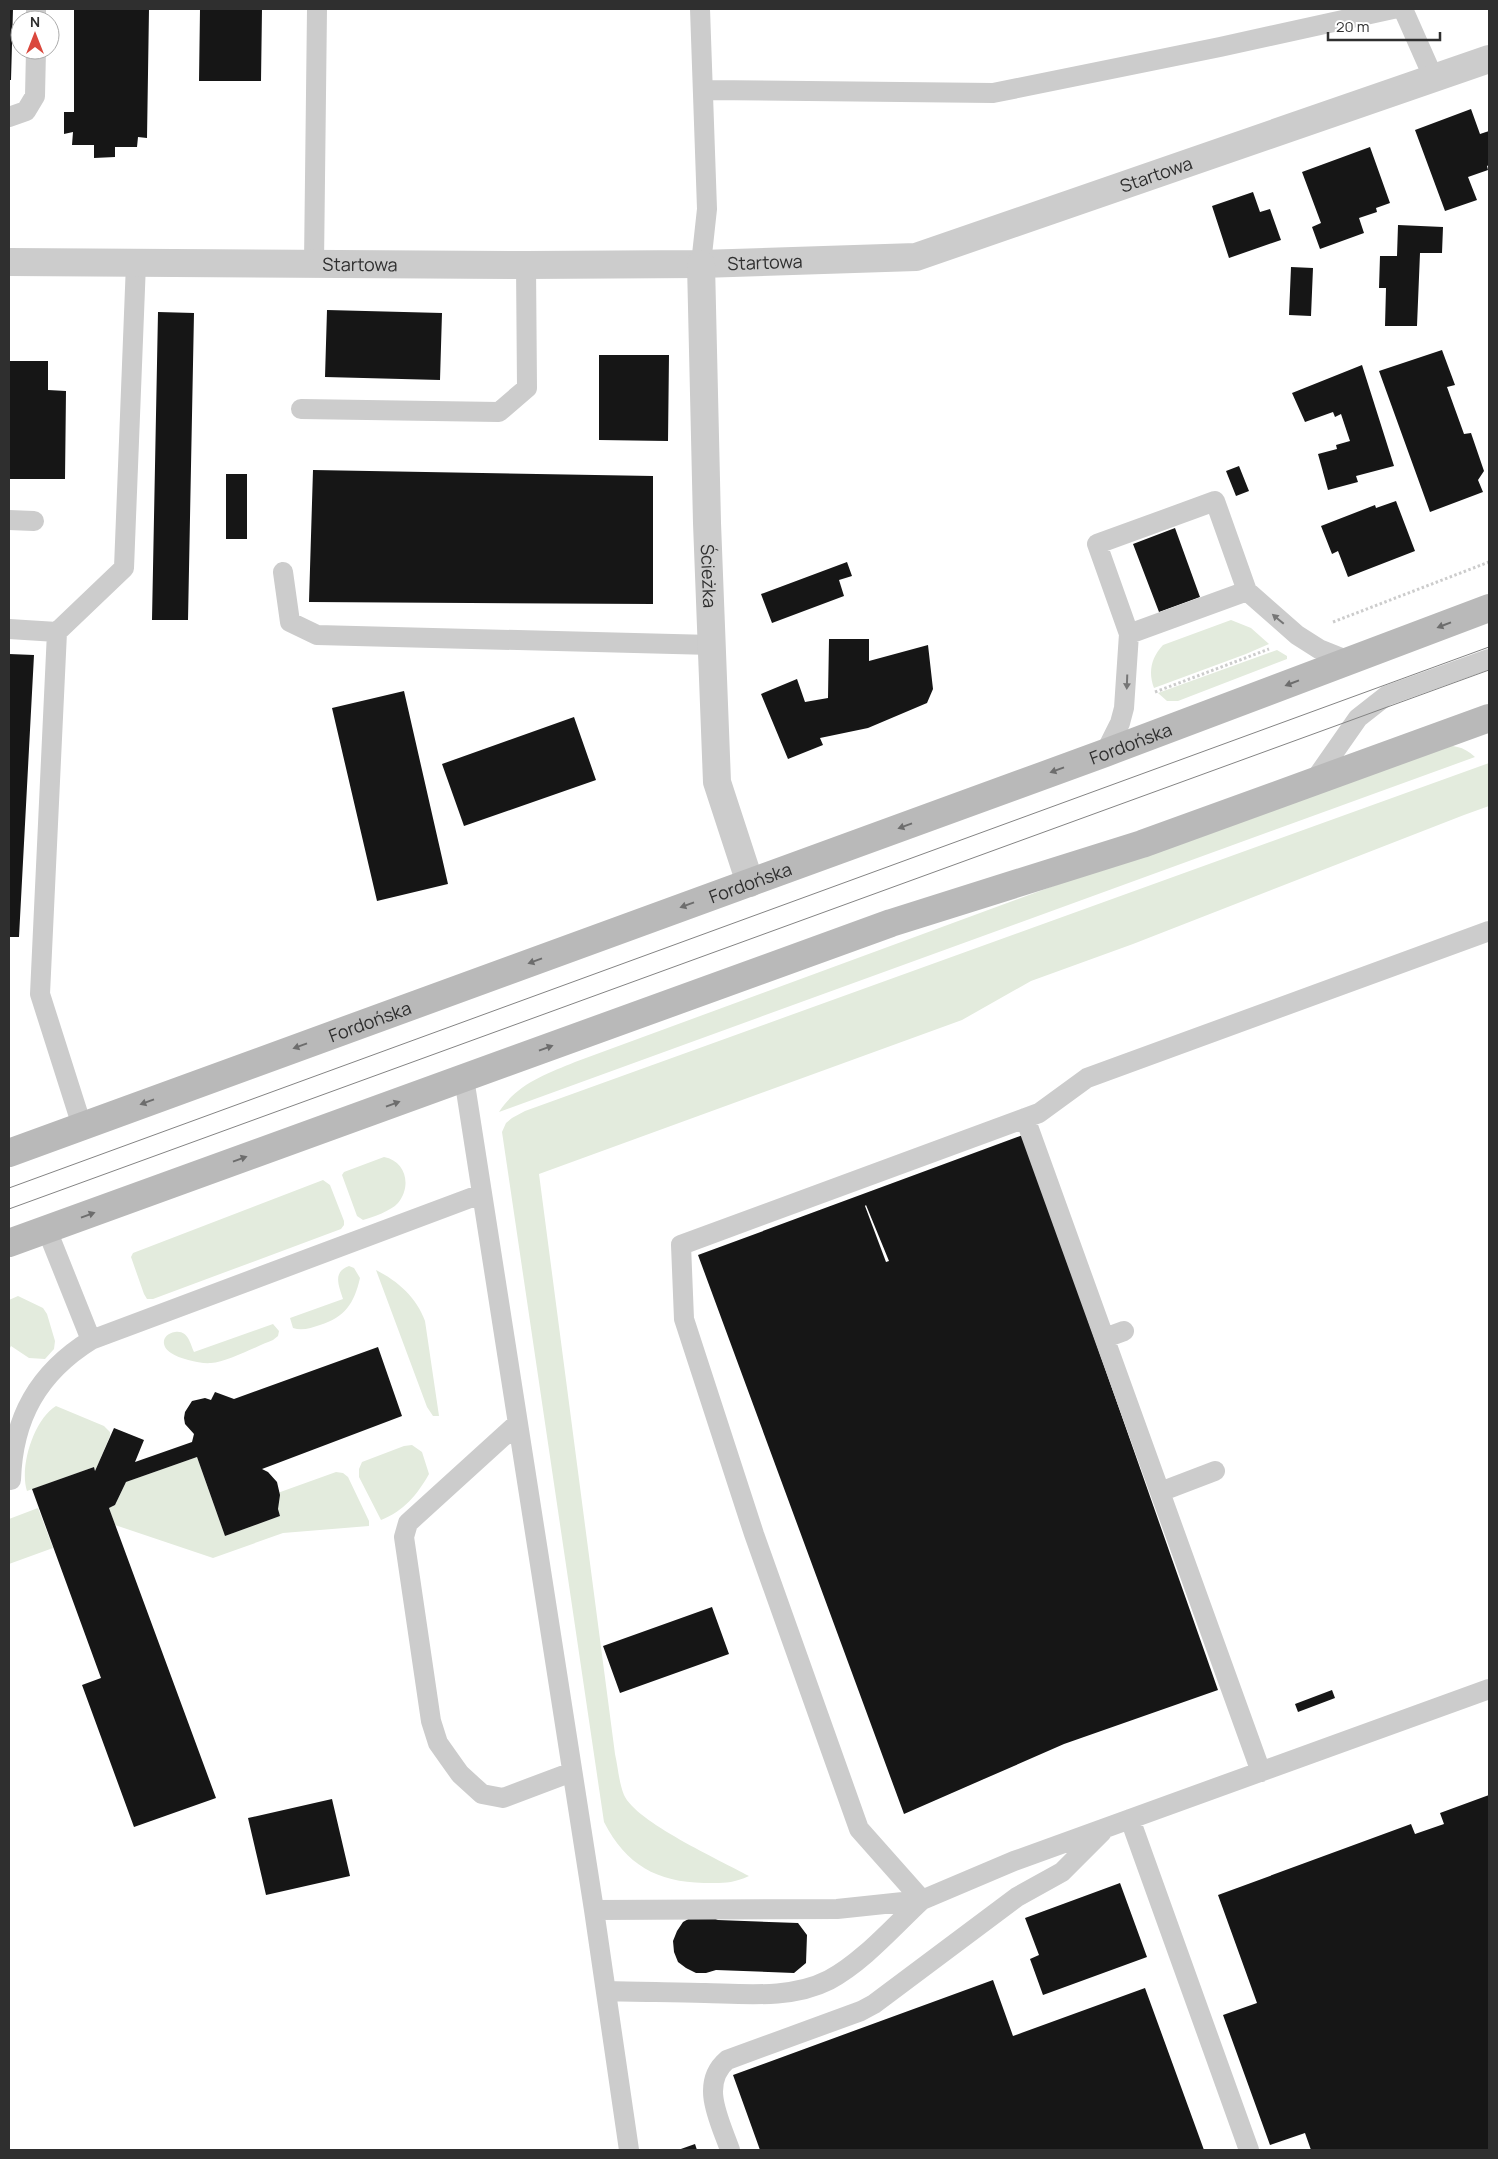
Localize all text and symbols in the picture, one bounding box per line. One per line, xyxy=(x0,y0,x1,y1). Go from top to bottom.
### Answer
north arrow xyxy=(10,10,60,60)
scale bar xyxy=(1328,10,1440,42)
text: N xyxy=(30,12,40,31)
text: 20 m xyxy=(1336,16,1369,37)
street label: Startowa xyxy=(1116,150,1195,198)
street label: Startowa xyxy=(727,249,803,275)
street label: Startowa xyxy=(322,252,398,276)
street label: Ścieżka xyxy=(696,543,722,608)
one-way arrow xyxy=(1272,614,1284,625)
one-way arrow xyxy=(1436,622,1451,629)
one-way arrow xyxy=(1123,674,1131,690)
one-way arrow xyxy=(1284,680,1299,687)
street label: Fordońska xyxy=(1086,717,1175,770)
one-way arrow xyxy=(1050,767,1065,774)
one-way arrow xyxy=(897,822,912,830)
street label: Fordońska xyxy=(706,856,795,909)
one-way arrow xyxy=(679,901,694,909)
one-way arrow xyxy=(527,958,542,965)
street label: Fordońska xyxy=(325,995,414,1047)
one-way arrow xyxy=(292,1042,307,1050)
one-way arrow xyxy=(538,1044,553,1051)
one-way arrow xyxy=(139,1098,154,1106)
one-way arrow xyxy=(386,1100,401,1108)
one-way arrow xyxy=(233,1155,248,1163)
one-way arrow xyxy=(80,1211,95,1218)

